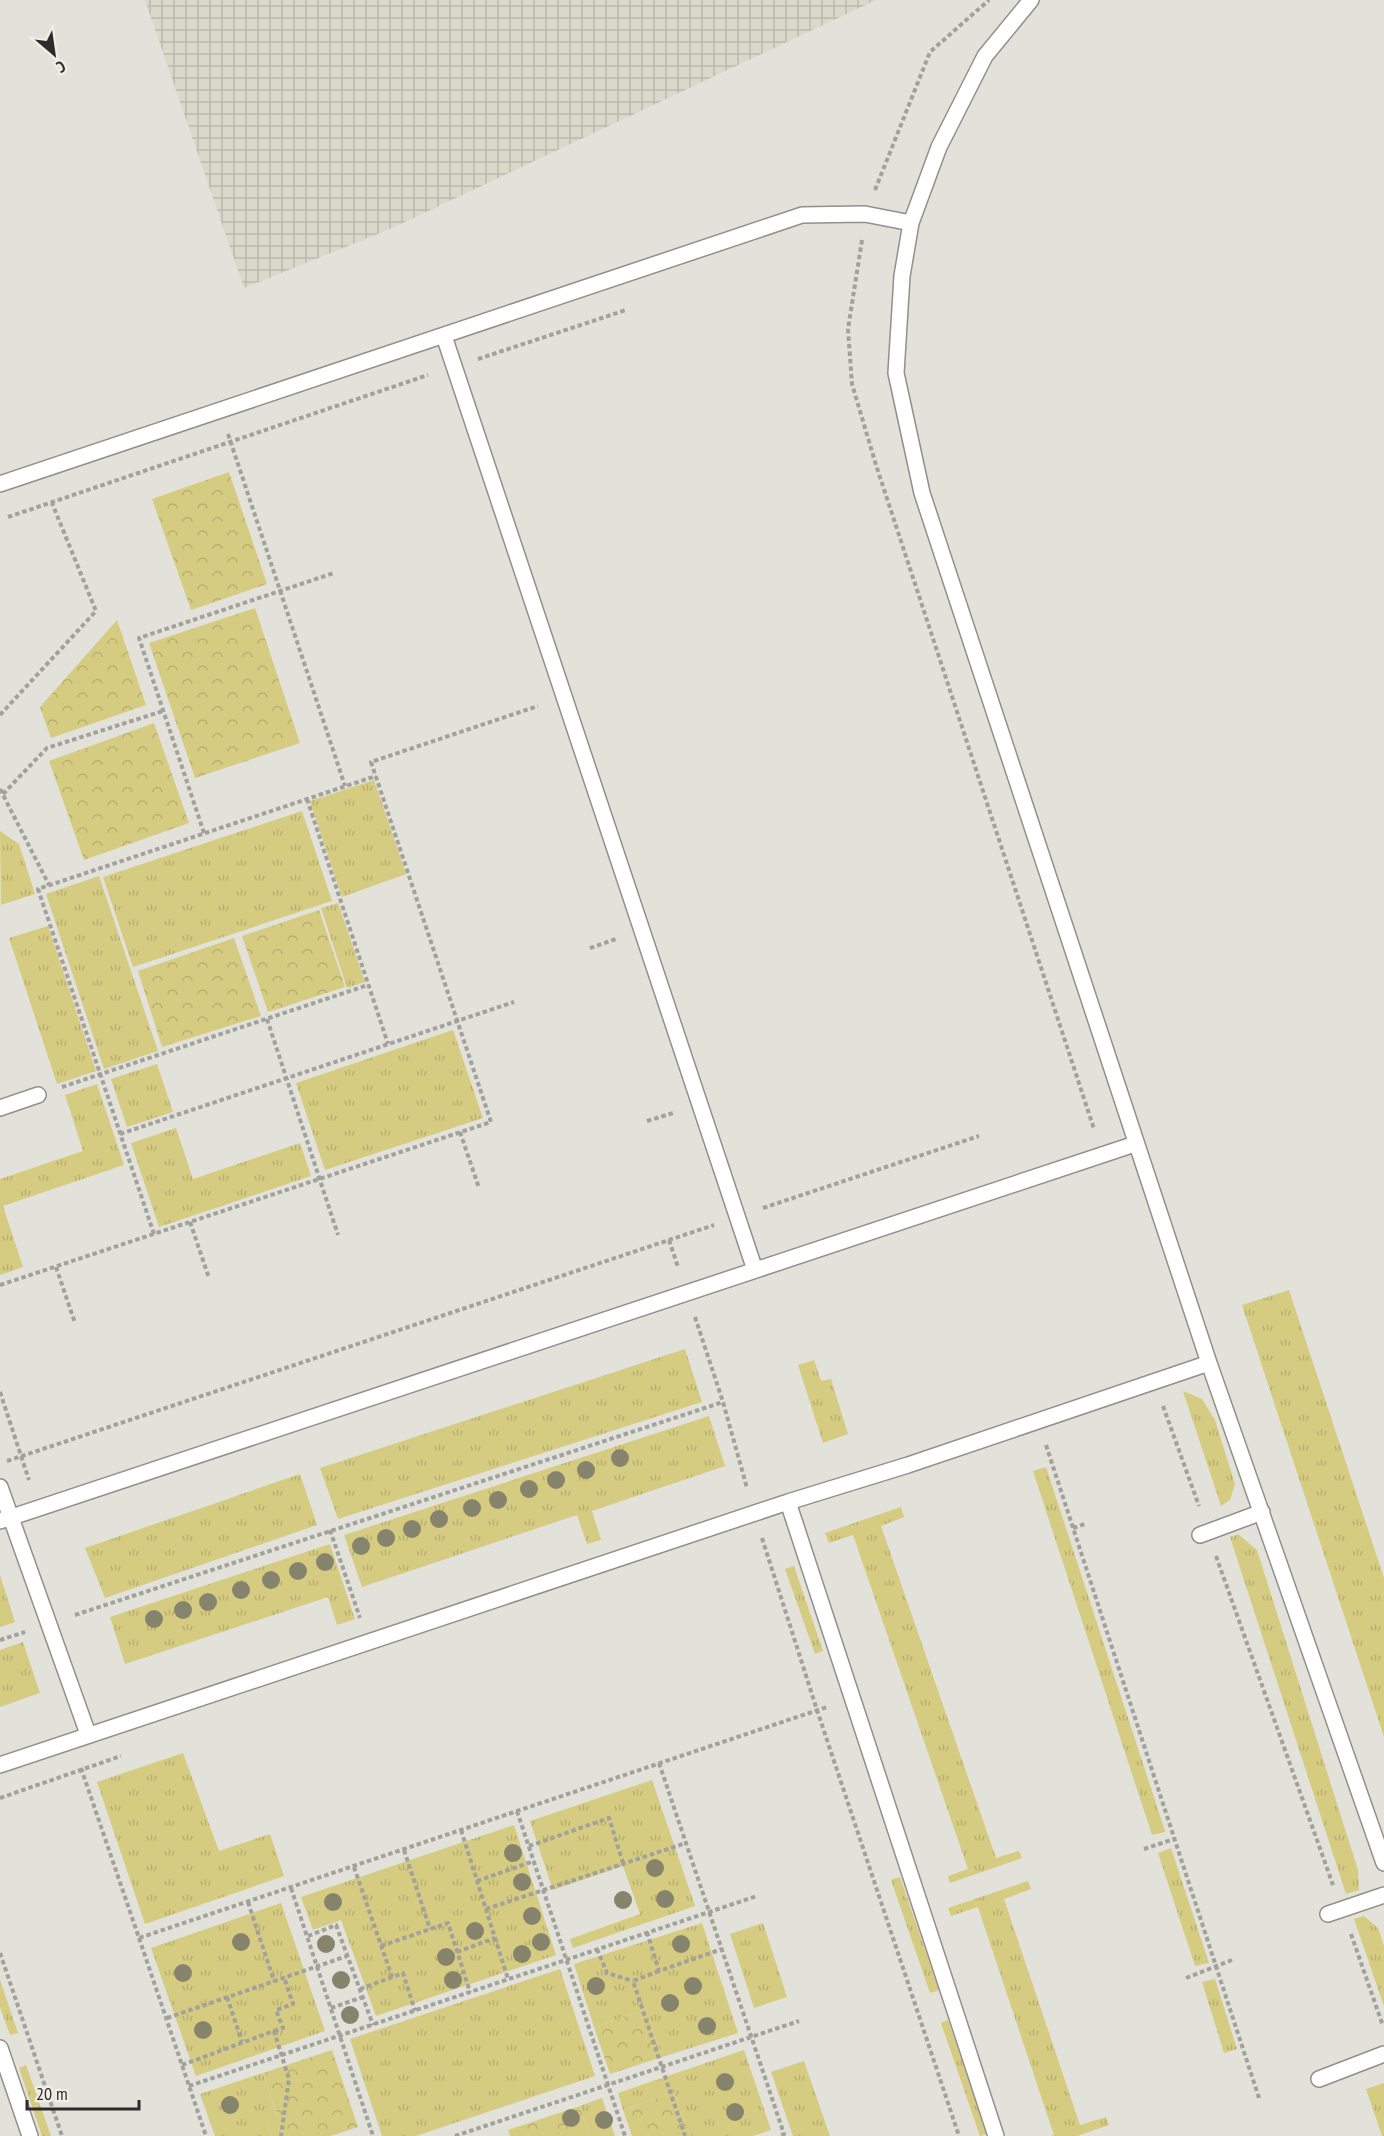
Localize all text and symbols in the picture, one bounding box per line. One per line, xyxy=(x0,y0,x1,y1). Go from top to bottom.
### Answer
north arrow xyxy=(24,24,84,84)
text: С xyxy=(53,57,69,78)
scale bar xyxy=(27,2073,140,2111)
text: 20 m xyxy=(36,2082,68,2105)

